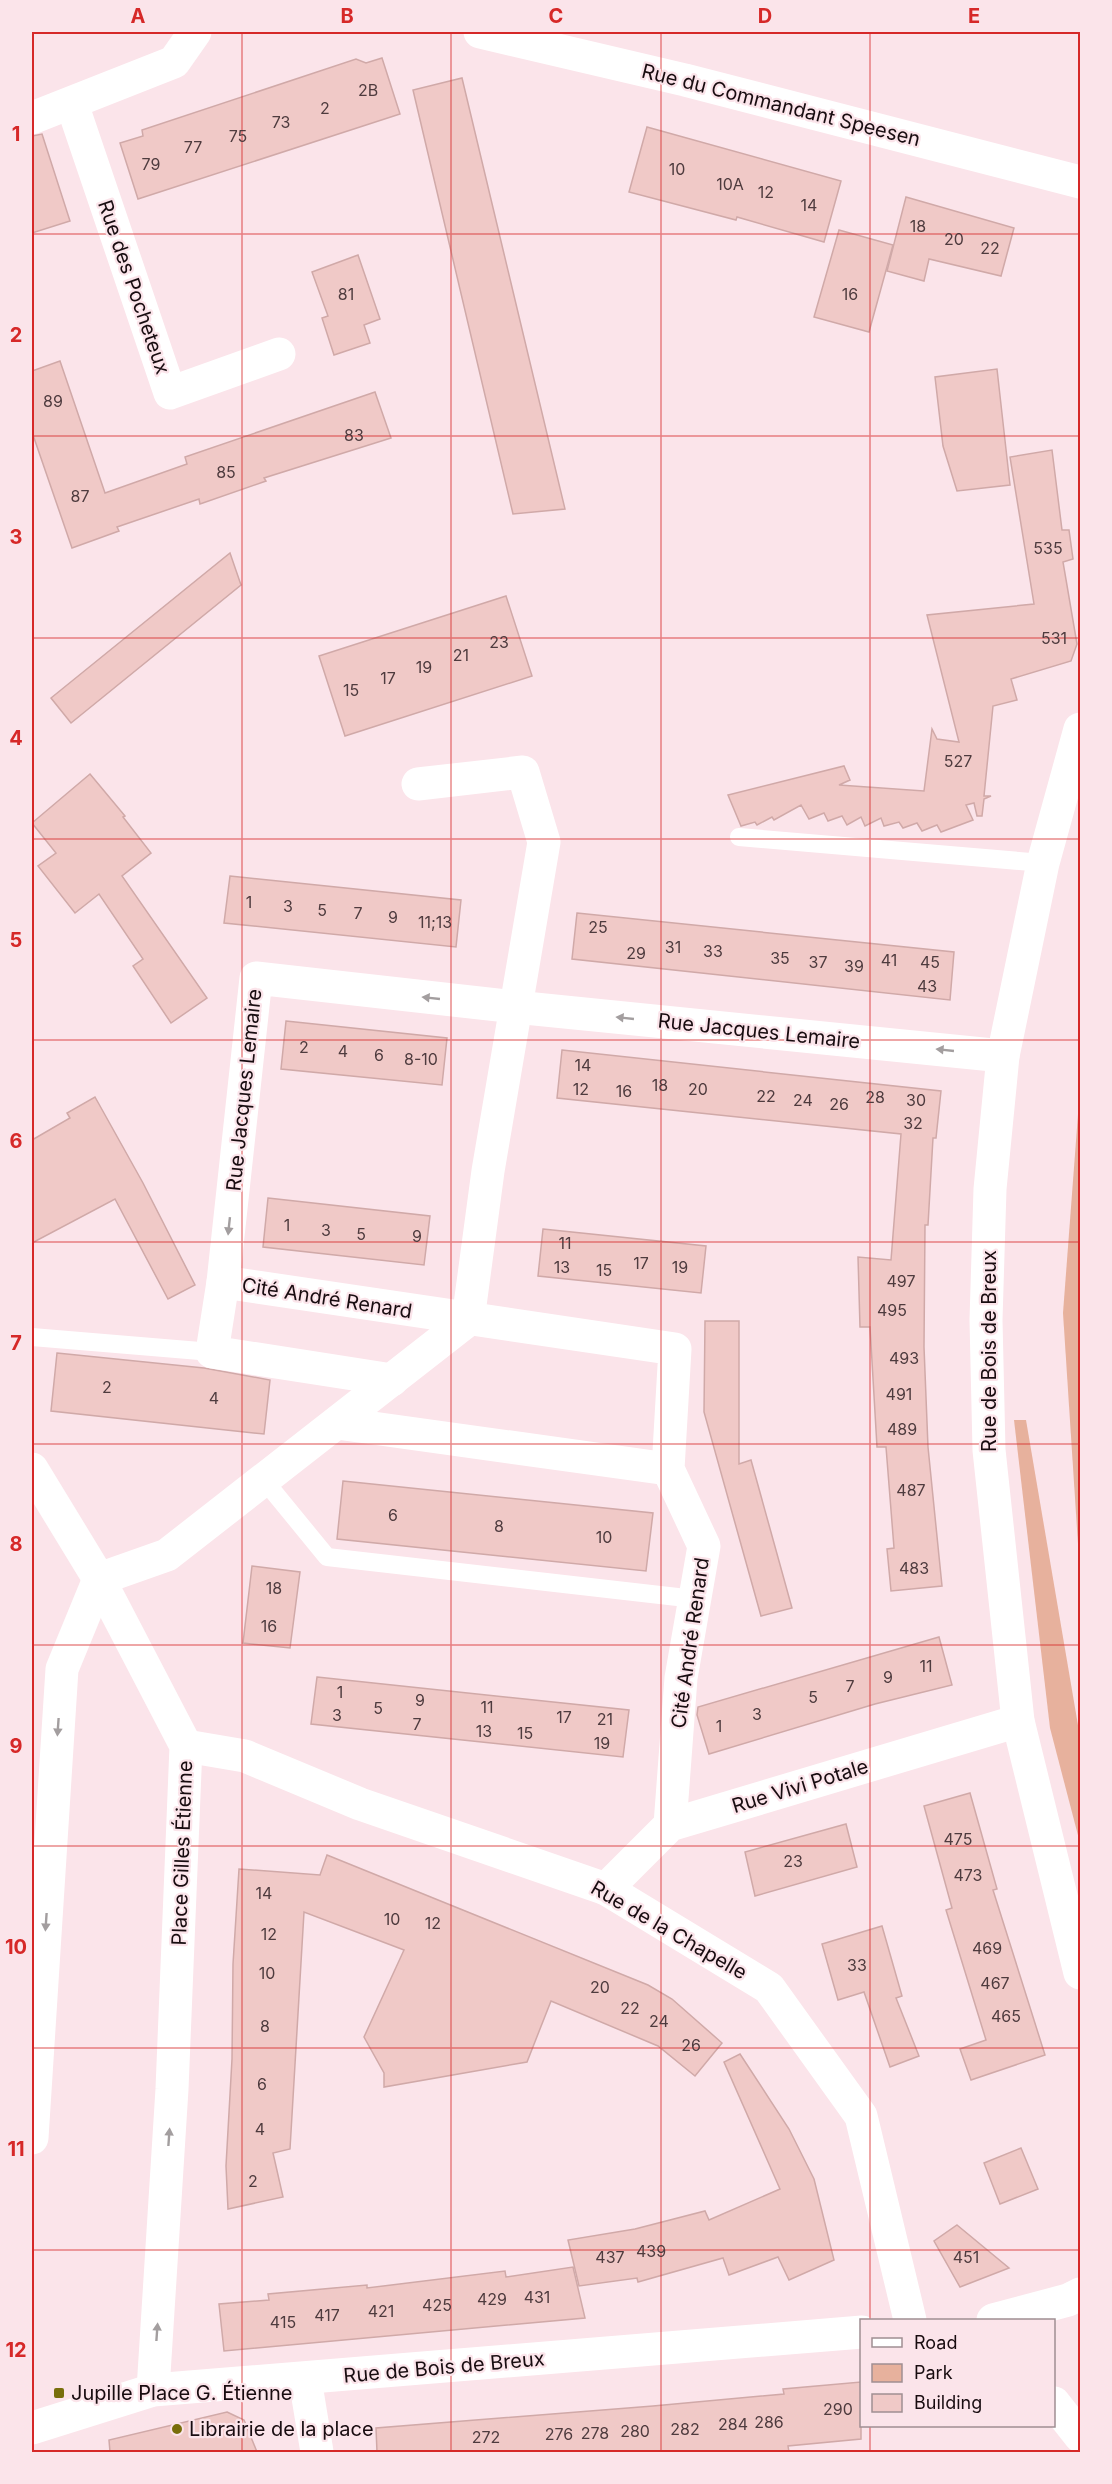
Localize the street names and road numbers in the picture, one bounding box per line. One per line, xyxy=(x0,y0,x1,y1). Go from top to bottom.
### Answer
street label: Rue du Commandant Speesen xyxy=(639,59,923,151)
street label: Rue des Pocheteux xyxy=(93,197,175,377)
street label: Rue Jacques Lemaire xyxy=(221,988,267,1192)
street label: Rue Jacques Lemaire xyxy=(657,1008,861,1054)
street label: Rue de Bois de Breux xyxy=(977,1250,1001,1452)
street label: Cité André Renard xyxy=(240,1273,414,1323)
street label: Cité André Renard xyxy=(666,1556,714,1730)
street label: Rue Vivi Potale xyxy=(729,1754,871,1818)
street label: Place Gilles Étienne xyxy=(166,1760,197,1946)
street label: Rue de la Chapelle xyxy=(587,1876,751,1984)
street label: Rue de Bois de Breux xyxy=(342,2346,546,2388)

